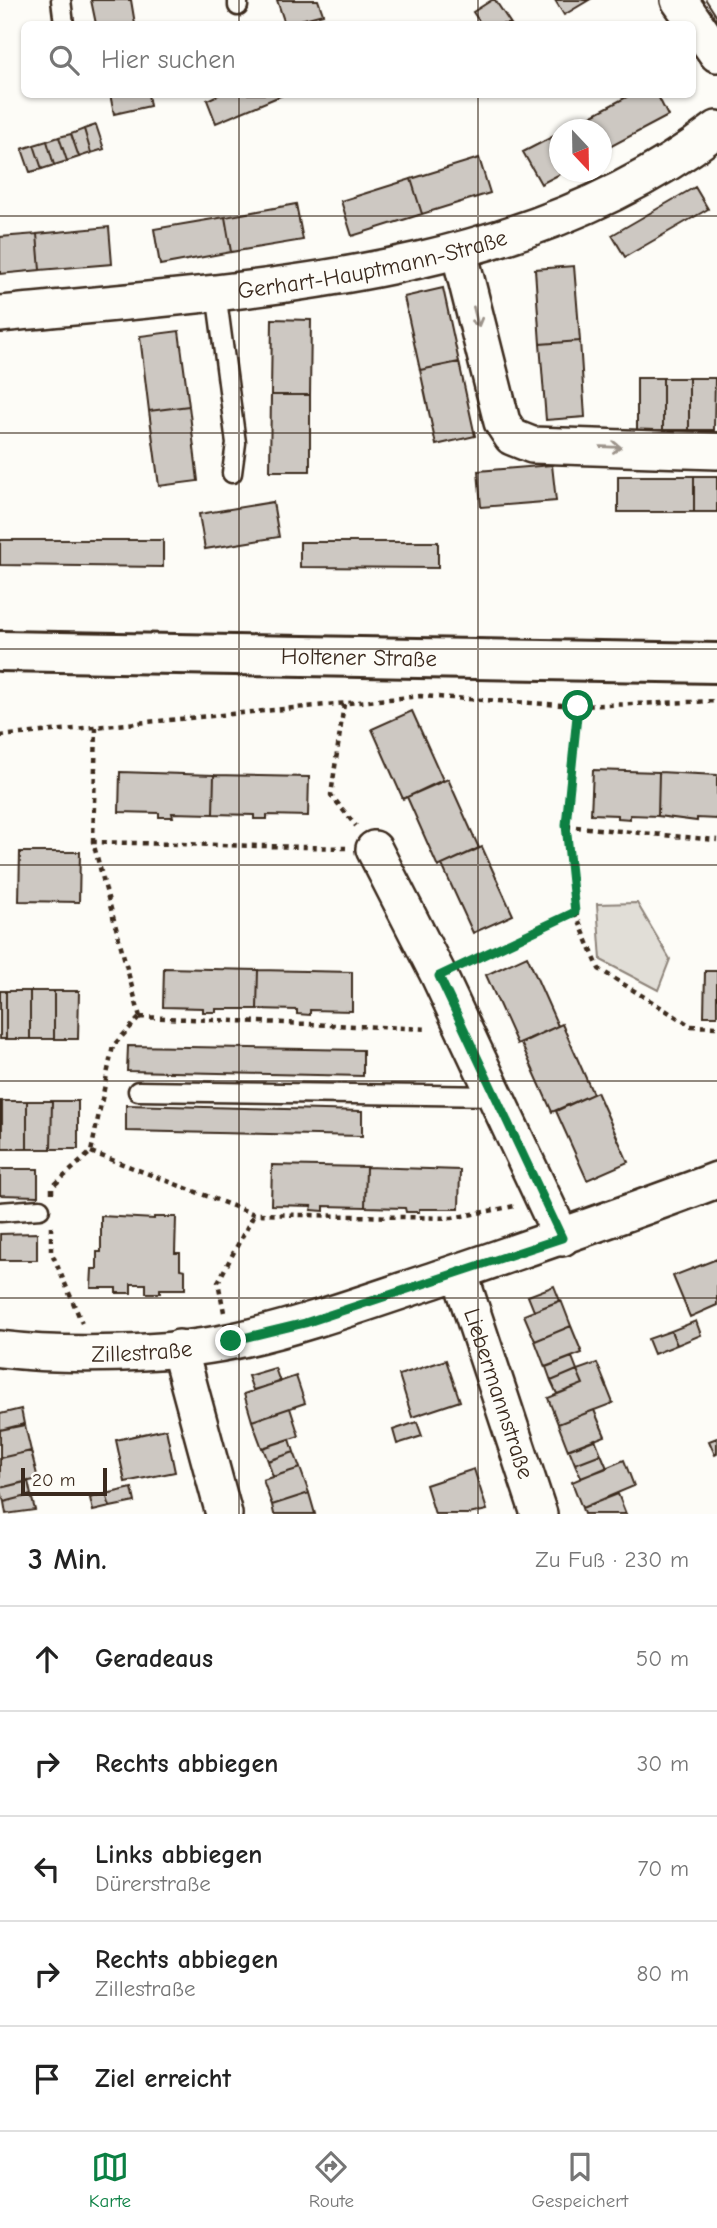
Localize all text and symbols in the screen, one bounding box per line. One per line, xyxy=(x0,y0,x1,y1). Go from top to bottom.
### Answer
search box xyxy=(21,21,696,98)
icon: search xyxy=(45,41,83,79)
text: Hier suchen xyxy=(101,45,236,75)
north arrow xyxy=(549,119,612,182)
street label: Gerhart-Hauptmann-Straße xyxy=(236,224,510,304)
one-way arrow xyxy=(470,305,483,328)
one-way arrow xyxy=(600,441,623,454)
street label: Holtener Straße xyxy=(281,643,437,672)
route start xyxy=(562,690,593,721)
street label: Liebermannstraße xyxy=(458,1305,539,1482)
route end xyxy=(215,1325,246,1356)
street label: Zillestraße xyxy=(91,1335,194,1368)
scale bar xyxy=(21,1465,107,1497)
text: 20 m xyxy=(32,1469,76,1491)
text: 3 Min. xyxy=(28,1542,107,1577)
text: Zu Fuß · 230 m xyxy=(535,1546,689,1573)
icon: ahead xyxy=(28,1640,66,1678)
text: Geradeaus xyxy=(95,1644,213,1674)
text: 50 m xyxy=(636,1645,689,1672)
icon: right xyxy=(28,1745,66,1783)
text: Rechts abbiegen xyxy=(95,1749,278,1779)
text: 30 m xyxy=(637,1750,689,1777)
text: Links abbiegen xyxy=(95,1840,262,1870)
icon: left xyxy=(28,1850,66,1888)
text: 70 m xyxy=(637,1855,689,1882)
text: Dürerstraße xyxy=(95,1870,211,1897)
text: Rechts abbiegen xyxy=(95,1945,278,1975)
icon: right xyxy=(28,1955,66,1993)
text: 80 m xyxy=(636,1960,689,1987)
text: Zillestraße xyxy=(95,1975,196,2002)
icon: arrive xyxy=(28,2060,66,2098)
text: Ziel erreicht xyxy=(95,2064,231,2094)
tab: Karte xyxy=(89,2148,131,2212)
tab: Route xyxy=(309,2148,354,2212)
tab: Gespeichert xyxy=(531,2148,628,2212)

